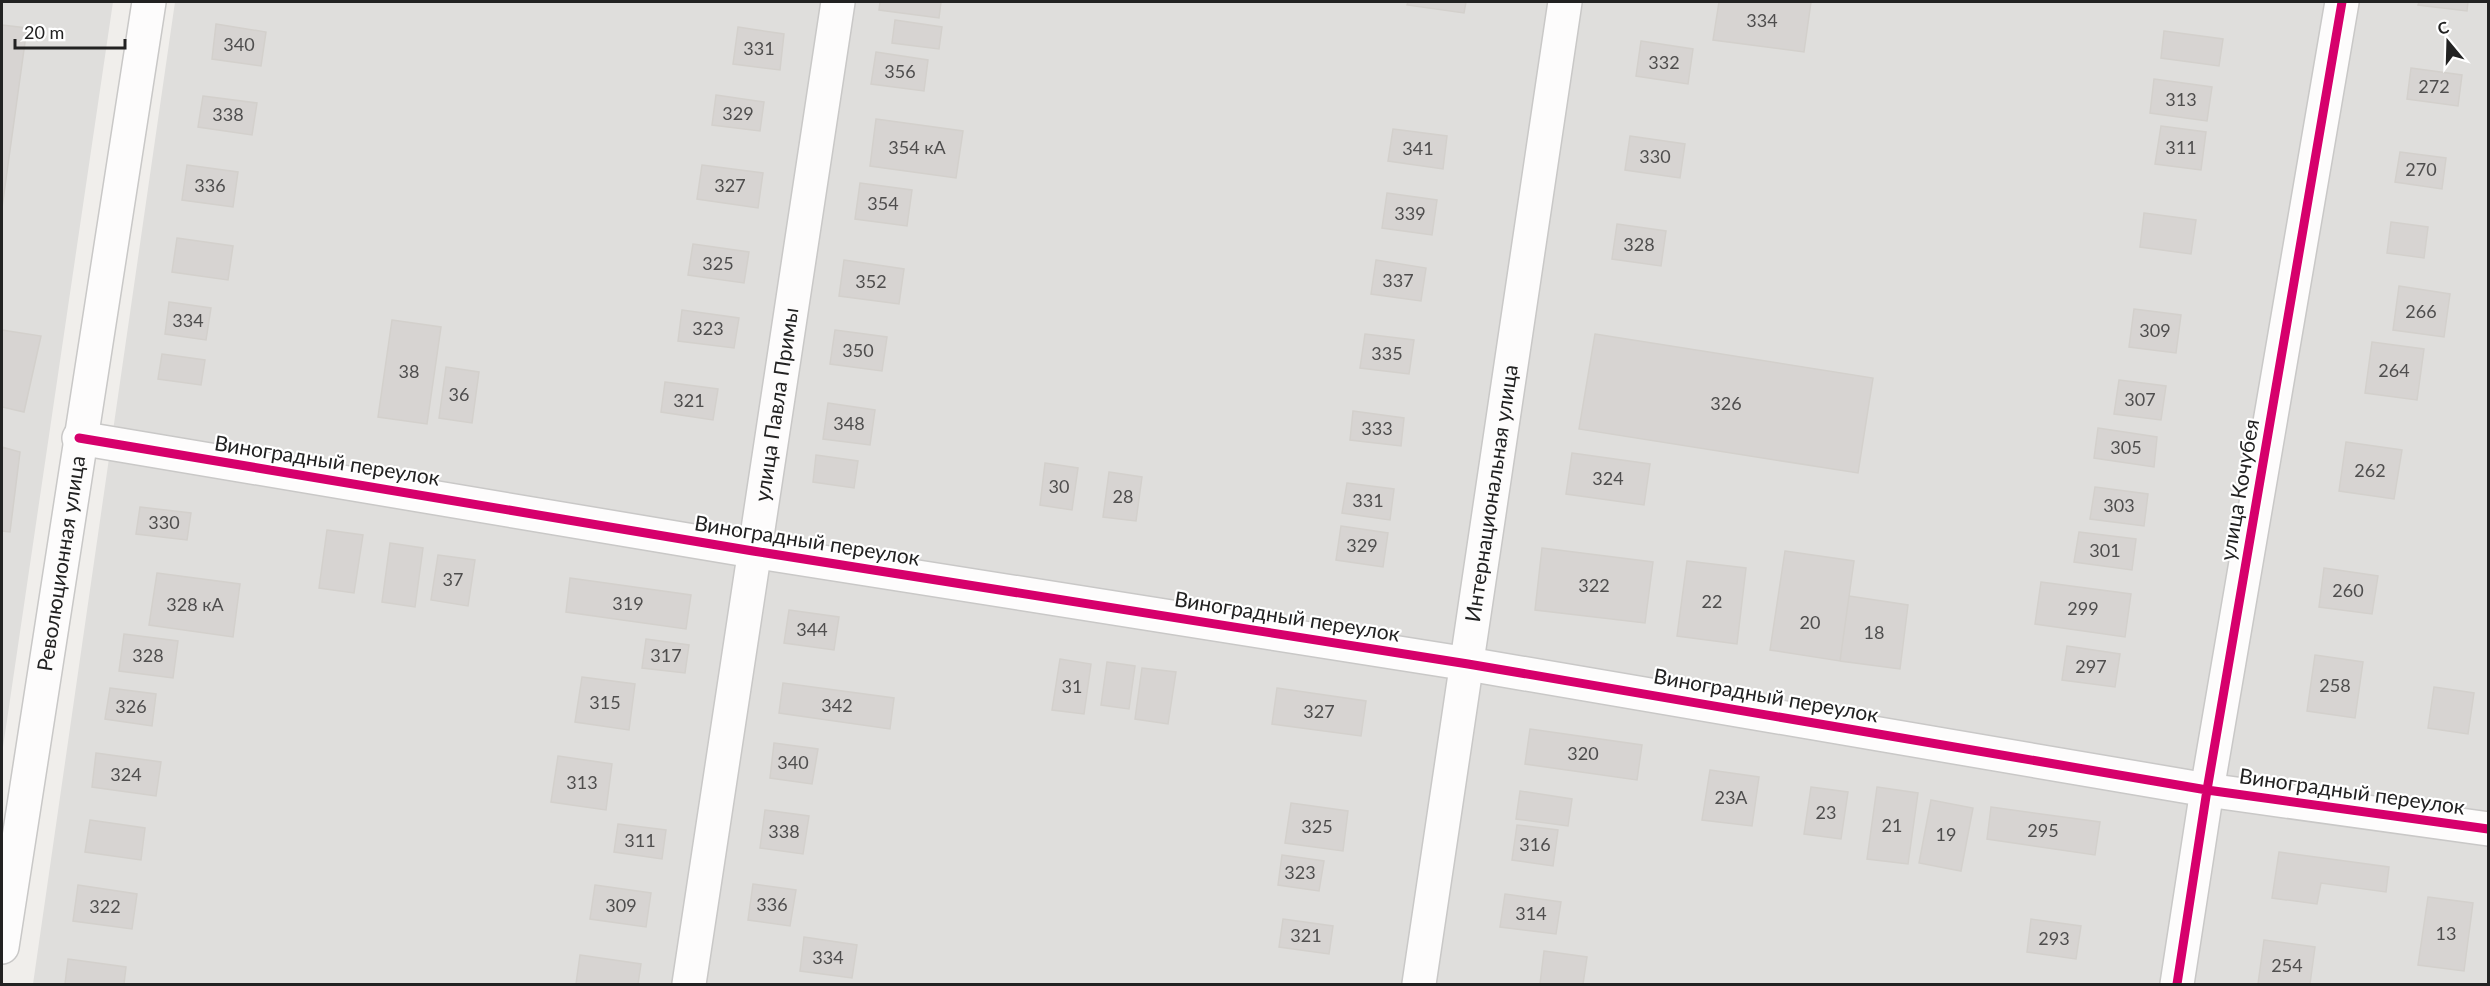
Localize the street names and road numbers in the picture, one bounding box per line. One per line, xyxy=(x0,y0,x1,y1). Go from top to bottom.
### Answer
street label: улица Павла Примы xyxy=(748,306,802,503)
street label: Интернациональная улица xyxy=(1459,363,1522,623)
street label: улица Кочубея xyxy=(2214,417,2263,562)
street label: Виноградный переулок xyxy=(213,429,442,490)
street label: Революционная улица xyxy=(31,454,89,673)
street label: Виноградный переулок xyxy=(693,509,922,570)
street label: Виноградный переулок xyxy=(1173,585,1402,646)
street label: Виноградный переулок xyxy=(1652,662,1881,727)
street label: Виноградный переулок xyxy=(2238,762,2467,819)

